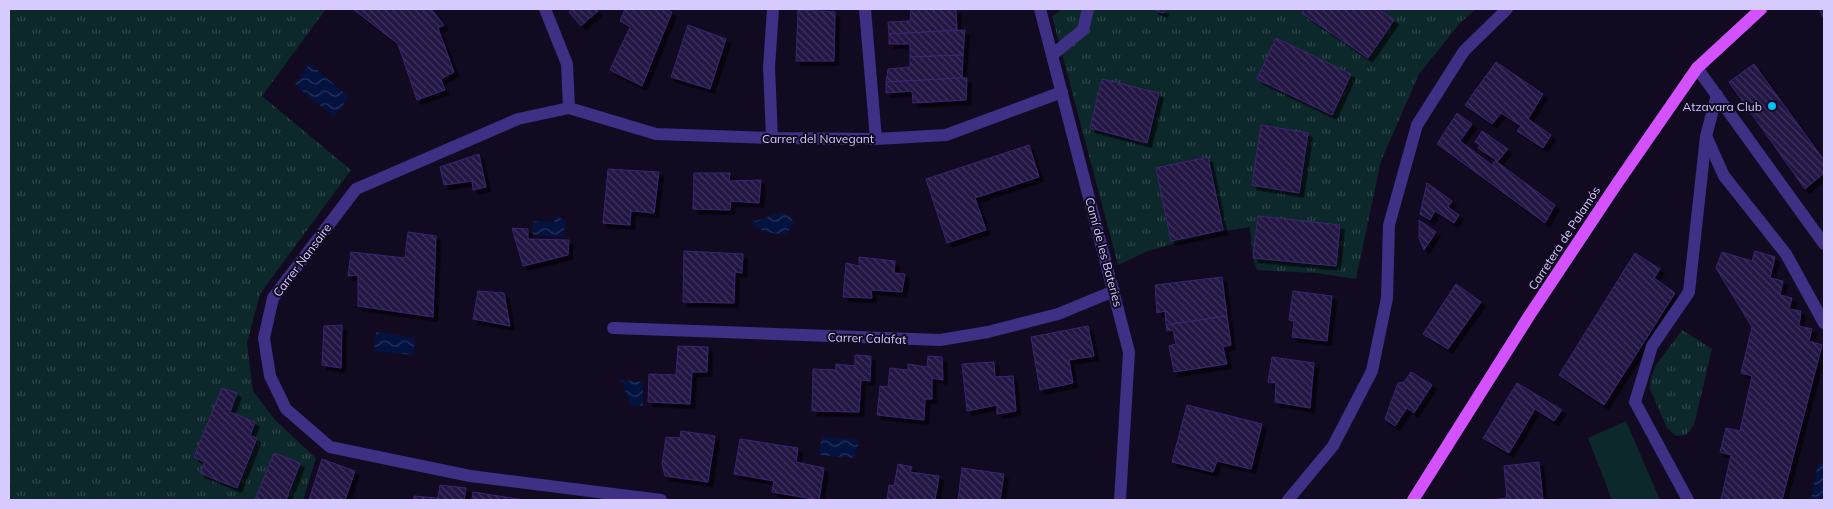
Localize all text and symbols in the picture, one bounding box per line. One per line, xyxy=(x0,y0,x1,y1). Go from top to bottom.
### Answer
place label: Atzavara Club xyxy=(1683,99,1762,114)
marker: Atzavara Club xyxy=(1766,100,1778,112)
street label: Carrer del Navegant xyxy=(762,131,874,146)
street label: Carretera de Palamós xyxy=(1525,183,1603,293)
street label: Camí de les Bateries xyxy=(1082,196,1126,308)
street label: Carrer Nansaire xyxy=(270,220,334,300)
street label: Carrer Calafat xyxy=(827,329,907,347)

